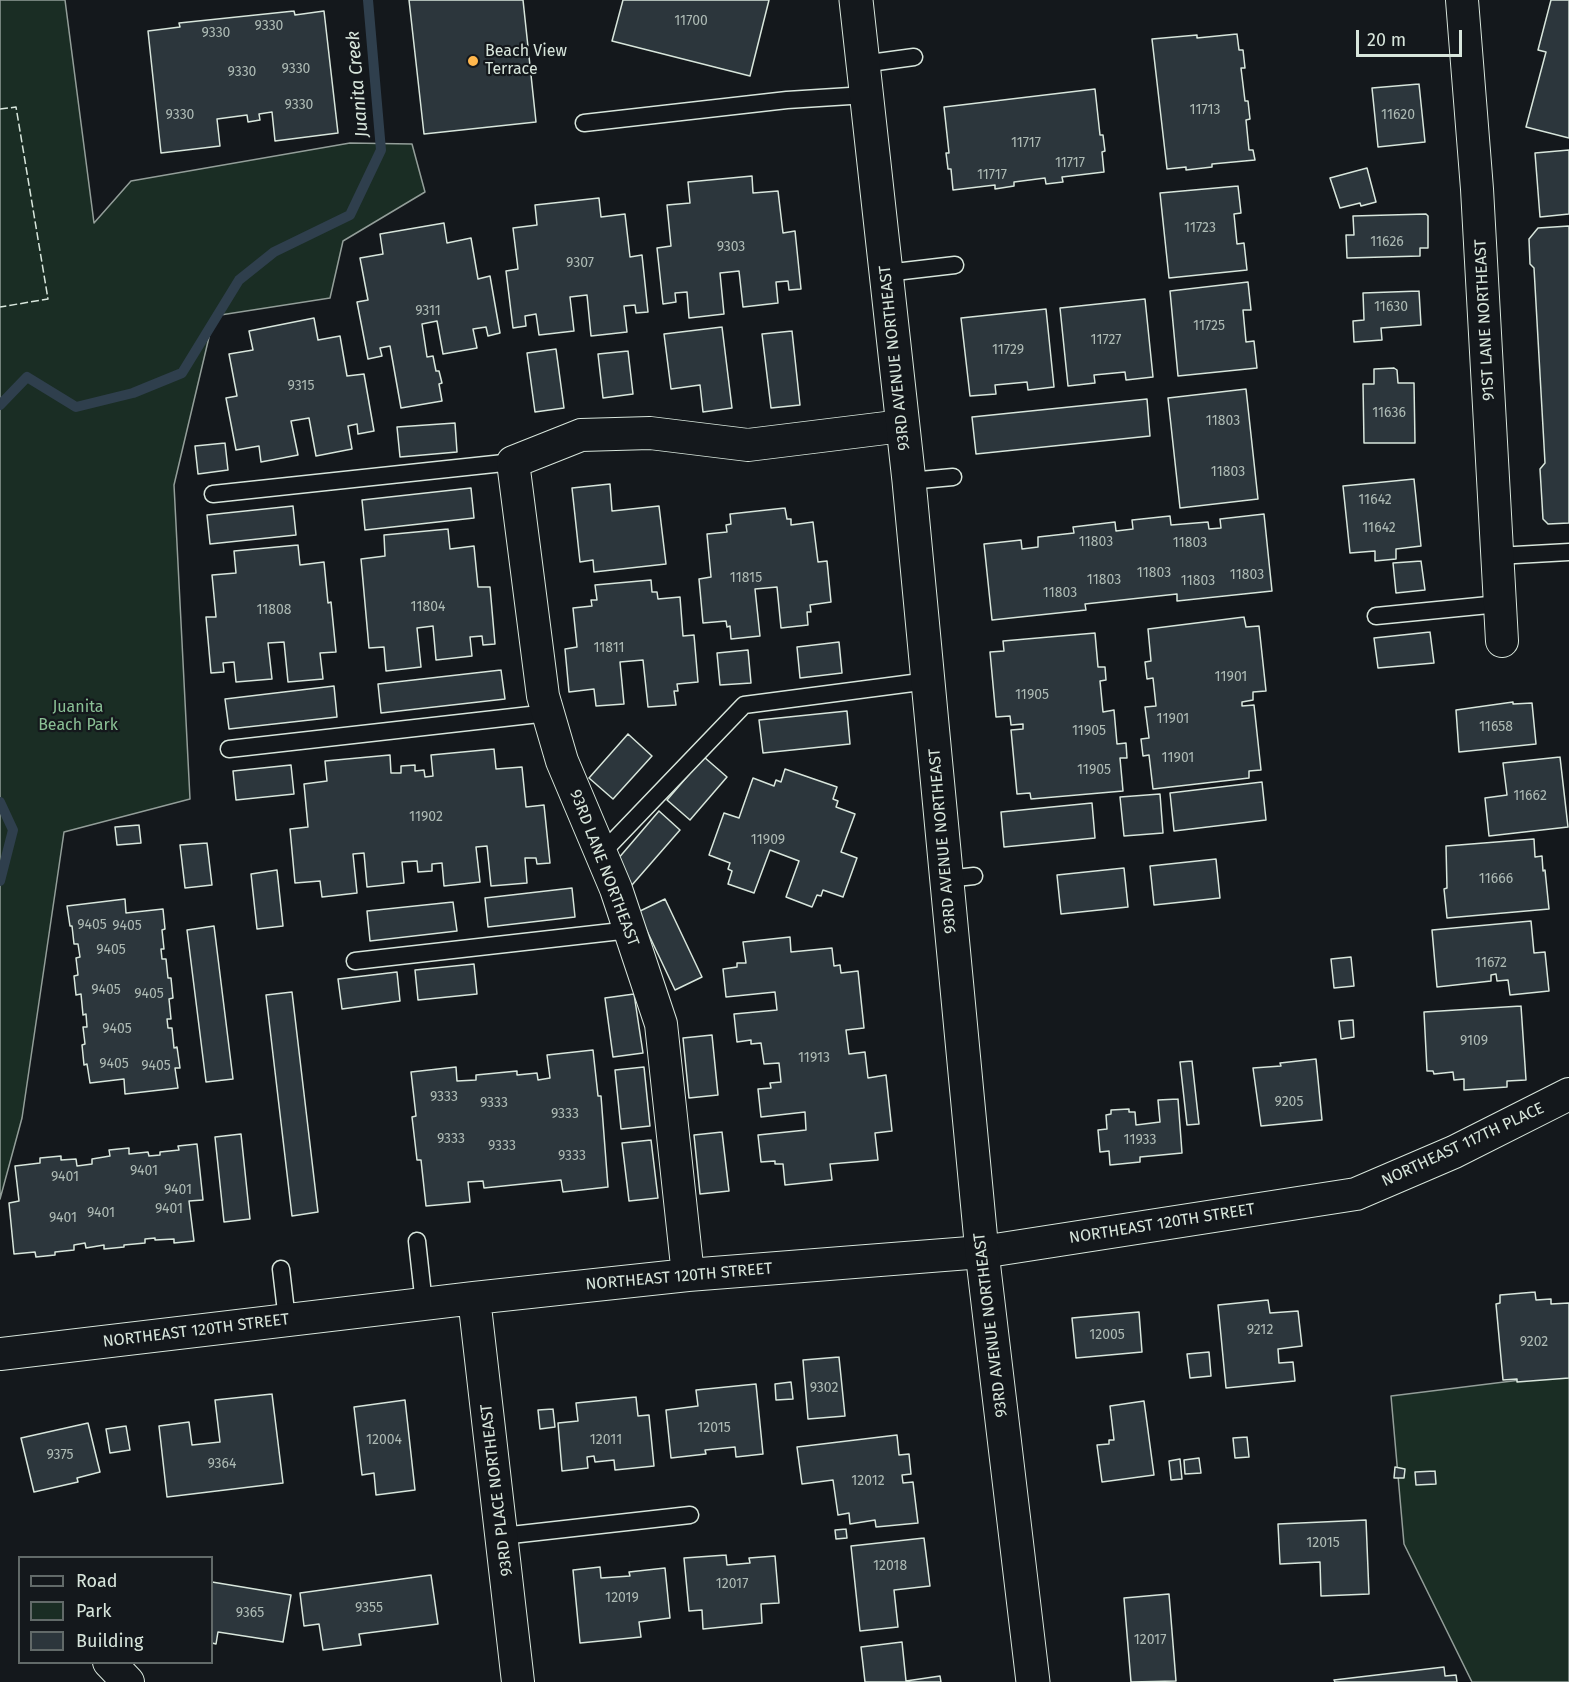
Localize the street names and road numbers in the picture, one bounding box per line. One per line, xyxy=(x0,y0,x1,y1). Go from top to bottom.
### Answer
street label: 91ST LANE NORTHEAST xyxy=(1471,239,1499,401)
street label: 93RD AVENUE NORTHEAST xyxy=(876,265,914,451)
street label: 93RD AVENUE NORTHEAST xyxy=(925,748,961,934)
street label: 93RD LANE NORTHEAST xyxy=(565,787,643,949)
street label: NORTHEAST 117TH PLACE xyxy=(1379,1099,1547,1191)
street label: NORTHEAST 120TH STREET xyxy=(1068,1200,1256,1248)
street label: 93RD AVENUE NORTHEAST xyxy=(970,1232,1012,1418)
street label: NORTHEAST 120TH STREET xyxy=(585,1259,773,1295)
street label: NORTHEAST 120TH STREET xyxy=(102,1310,290,1352)
street label: 93RD PLACE NORTHEAST xyxy=(477,1403,517,1577)

